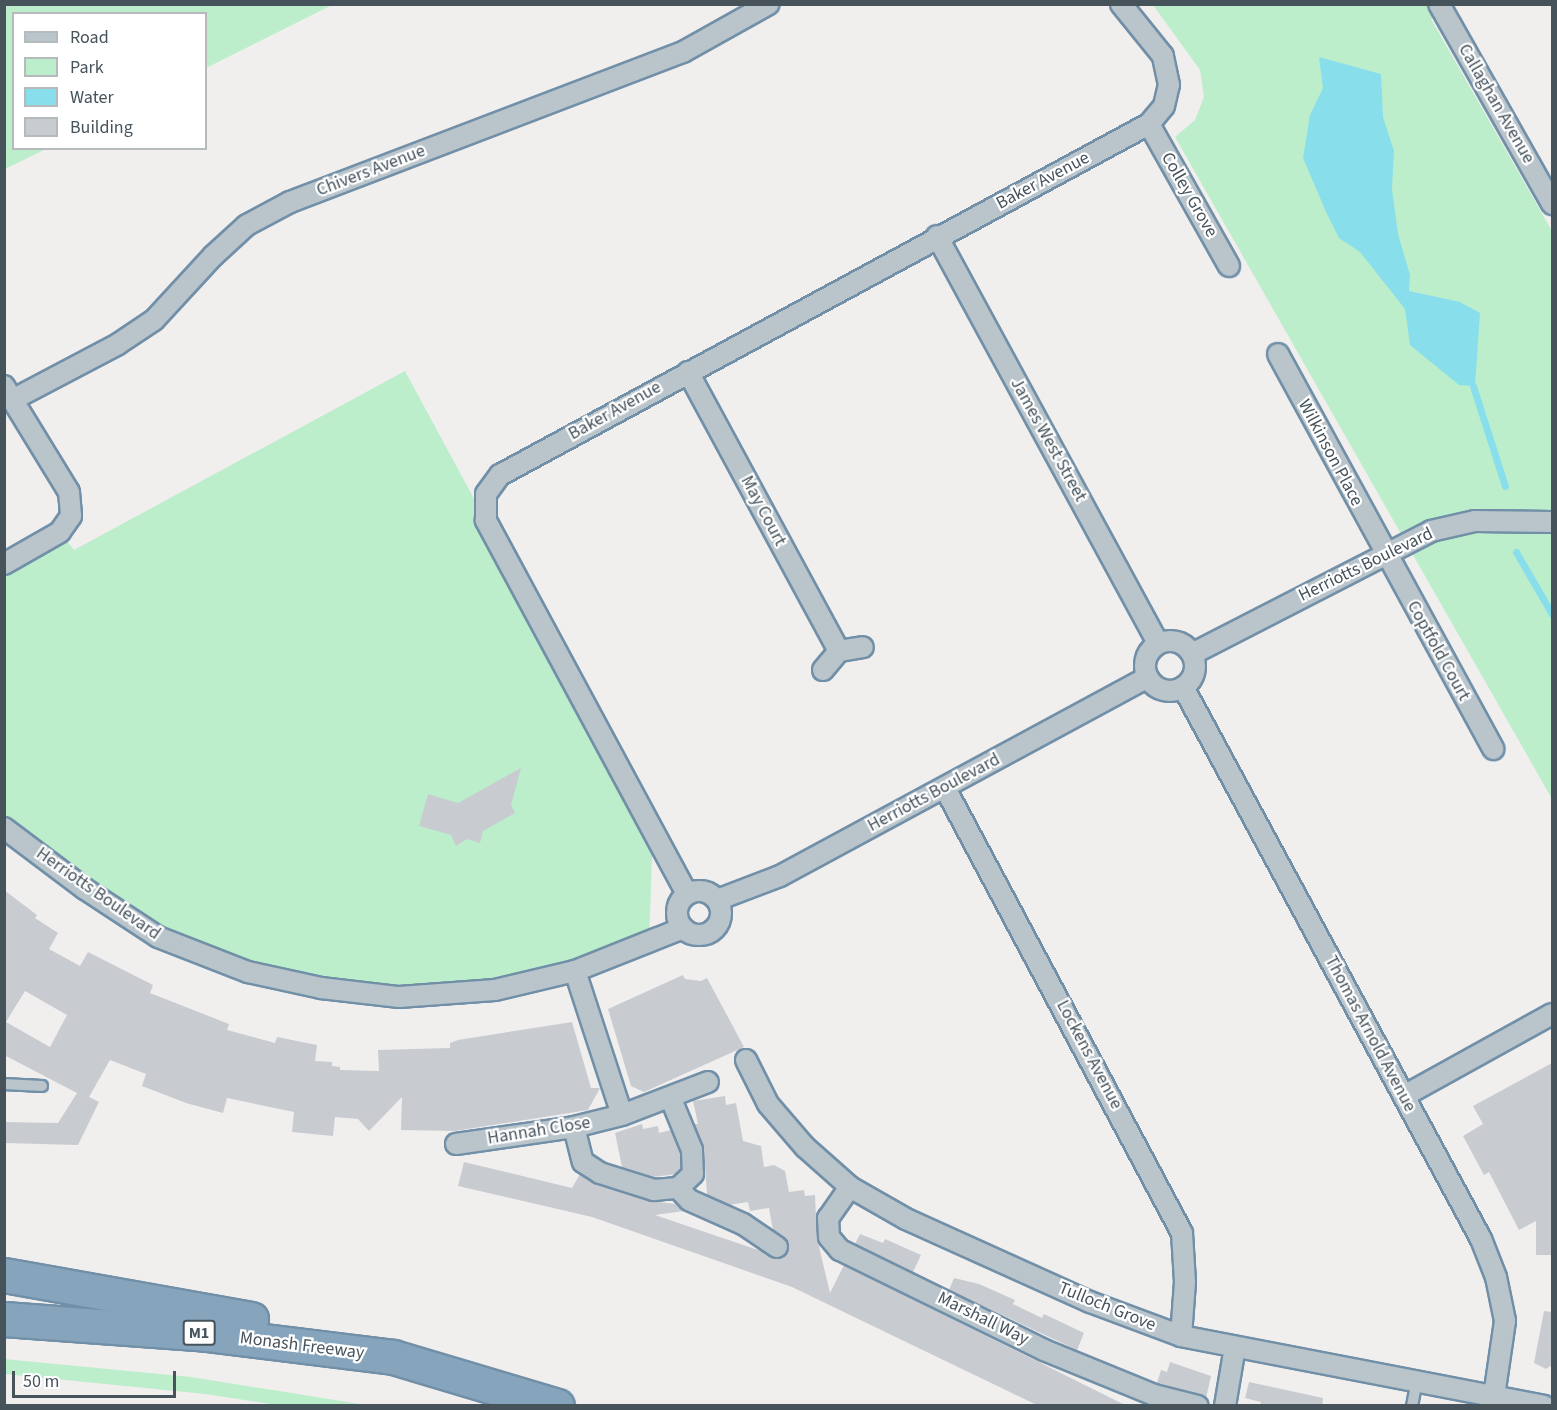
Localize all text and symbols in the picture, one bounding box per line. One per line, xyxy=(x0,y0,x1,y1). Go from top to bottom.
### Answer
legend xyxy=(12,12,207,150)
text: Road xyxy=(70,25,109,50)
street label: Callaghan Avenue xyxy=(1453,40,1539,168)
text: Park xyxy=(70,55,104,80)
text: Water xyxy=(70,85,114,110)
text: Building xyxy=(70,115,133,140)
street label: Chivers Avenue xyxy=(314,140,428,202)
street label: Baker Avenue xyxy=(993,147,1093,215)
street label: Colley Grove xyxy=(1156,149,1222,241)
street label: James West Street xyxy=(1005,375,1091,505)
street label: Baker Avenue xyxy=(565,377,665,445)
street label: Wilkinson Place xyxy=(1293,396,1367,510)
street label: May Court xyxy=(736,472,790,550)
street label: Herriotts Boulevard xyxy=(1295,523,1437,607)
street label: Coptfold Court xyxy=(1402,597,1474,705)
street label: Herriotts Boulevard xyxy=(864,749,1004,837)
street label: Herriotts Boulevard xyxy=(32,843,164,945)
street label: Thomas Arnold Avenue xyxy=(1320,952,1420,1116)
street label: Lockens Avenue xyxy=(1051,997,1127,1113)
street label: Hannah Close xyxy=(486,1112,592,1150)
street label: Tulloch Grove xyxy=(1055,1278,1159,1336)
street label: Marshall Way xyxy=(934,1288,1032,1350)
road number: M1 xyxy=(182,1320,216,1346)
street label: Monash Freeway xyxy=(238,1328,366,1364)
scale bar xyxy=(15,1359,178,1397)
text: 50 m xyxy=(23,1369,59,1394)

